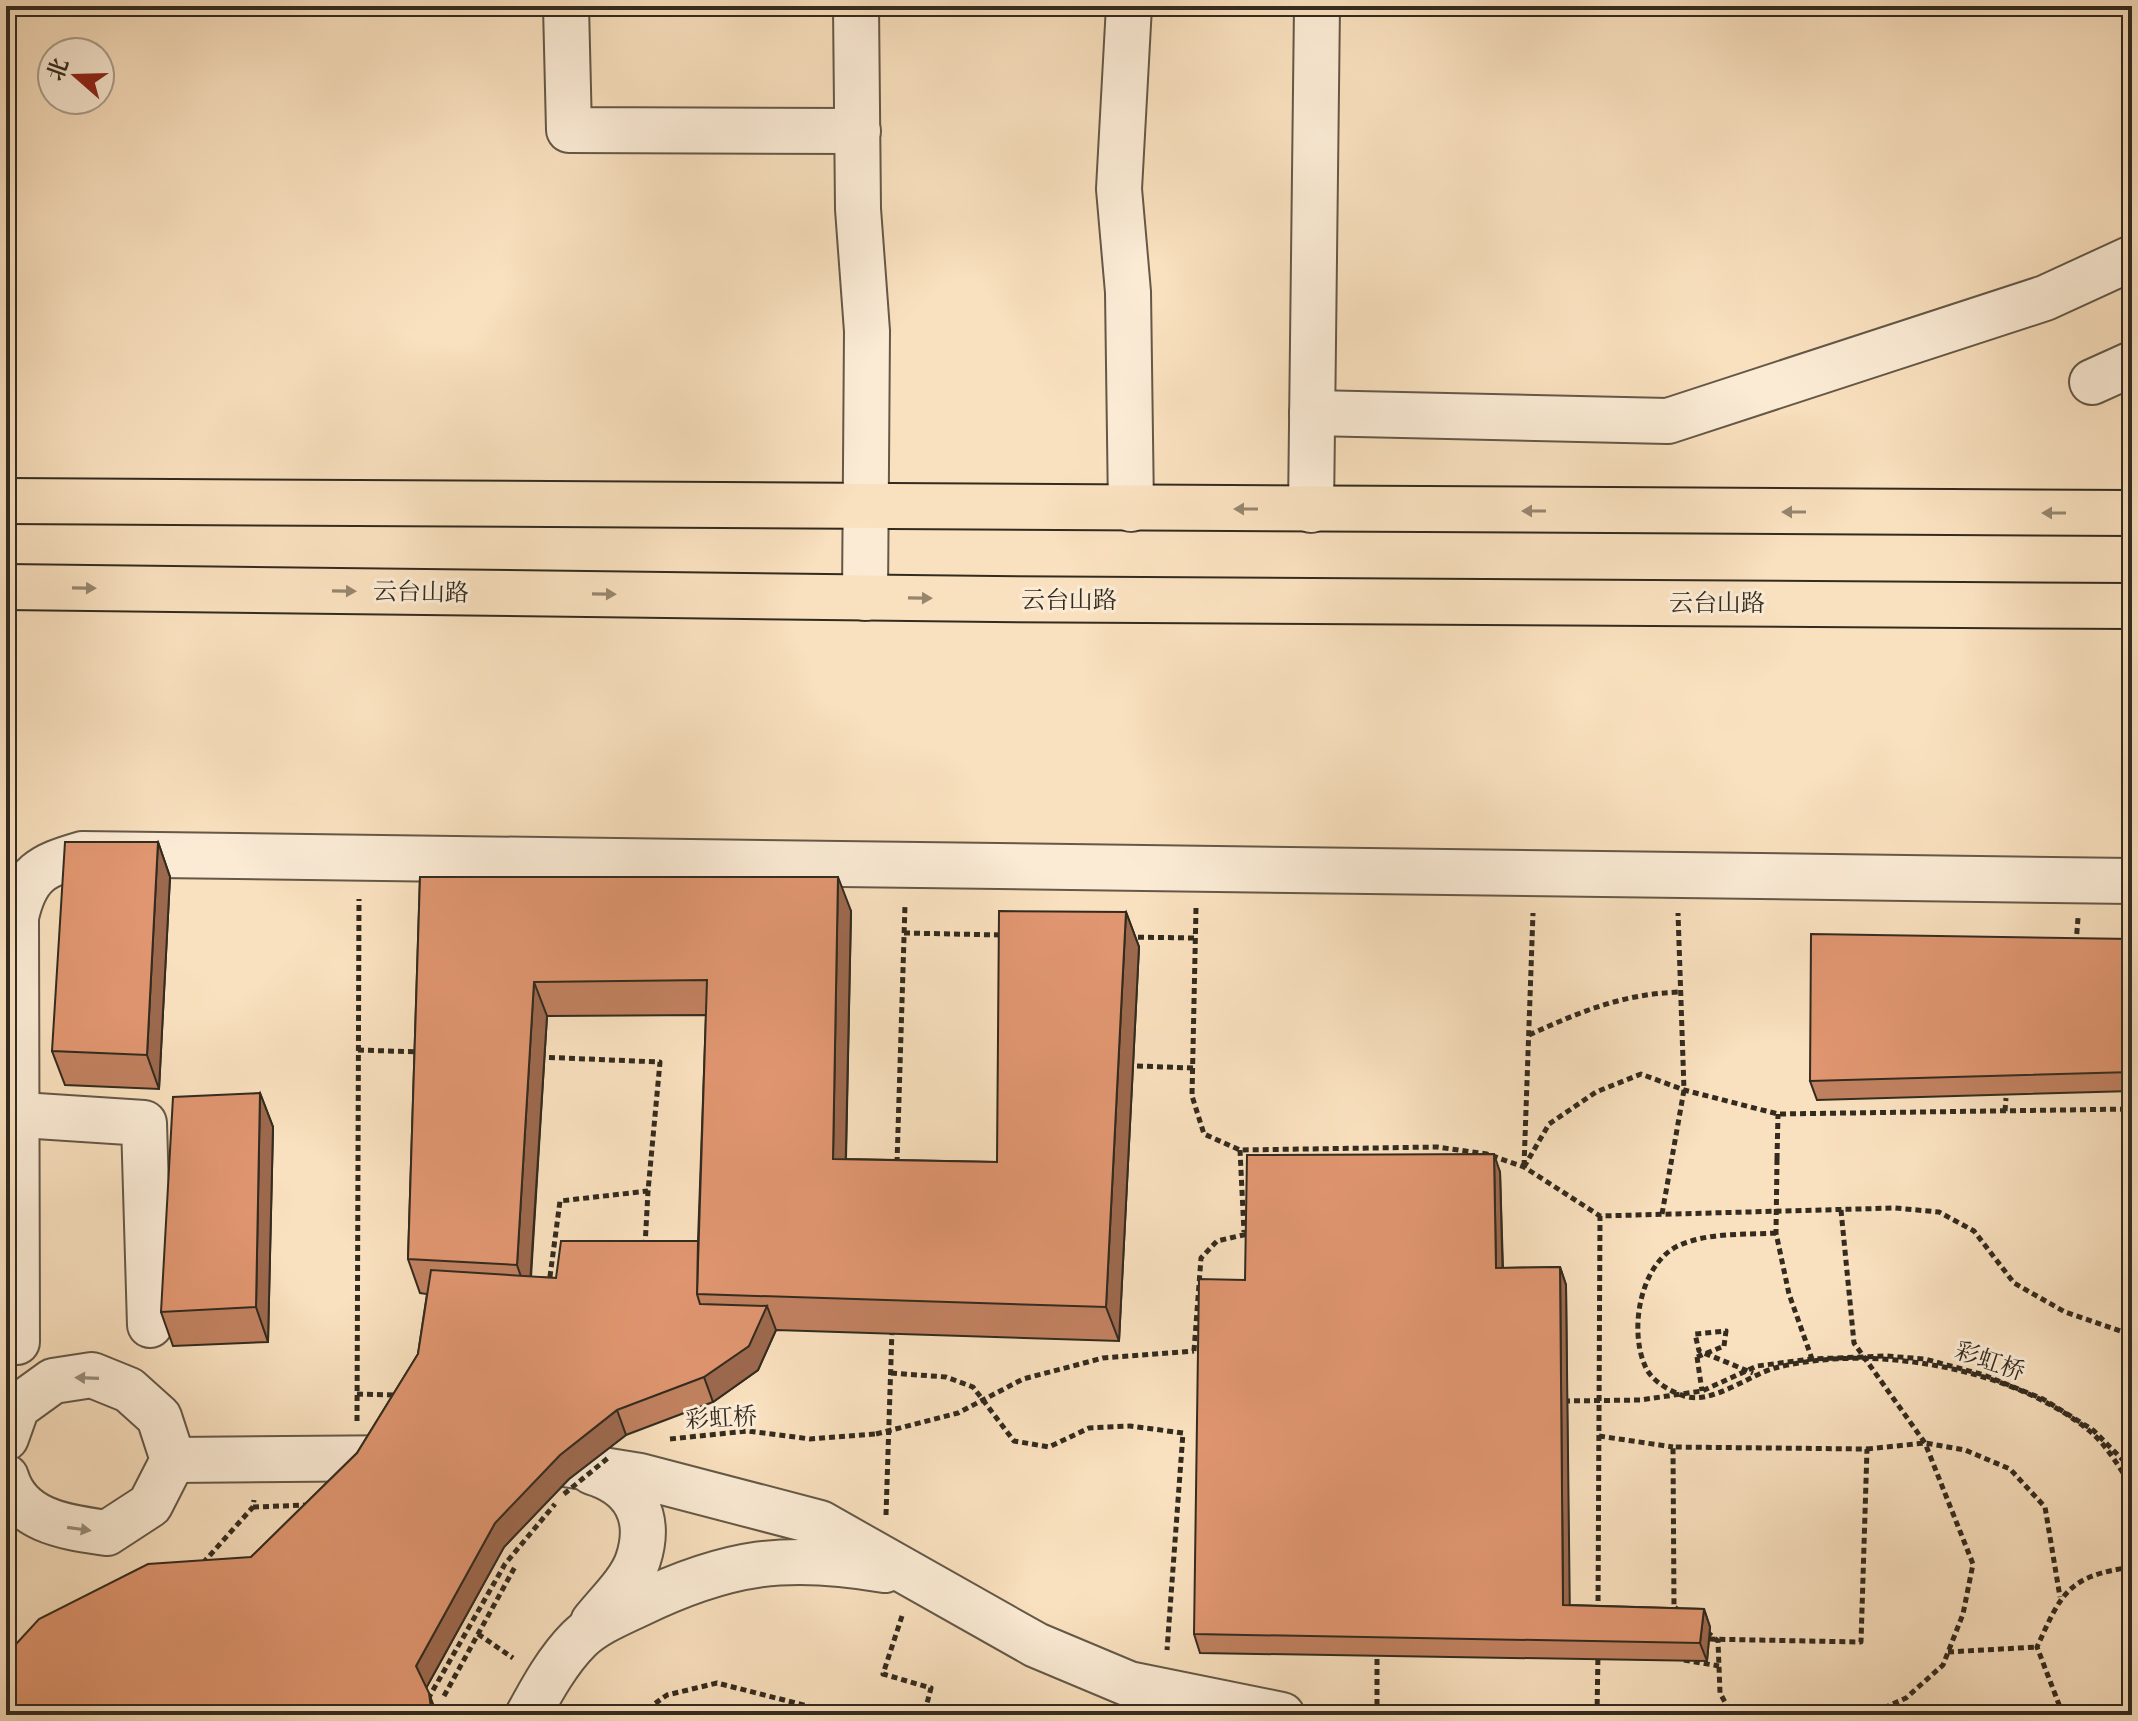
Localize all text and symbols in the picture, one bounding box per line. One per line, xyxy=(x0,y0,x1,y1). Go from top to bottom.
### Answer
north arrow xyxy=(36,36,116,116)
text: 北 xyxy=(42,55,75,85)
one-way arrow xyxy=(1233,503,1258,515)
one-way arrow xyxy=(1521,505,1546,517)
one-way arrow xyxy=(1781,506,1806,518)
one-way arrow xyxy=(2041,507,2066,519)
street label: 云台山路 xyxy=(373,577,469,609)
one-way arrow xyxy=(72,581,97,594)
one-way arrow xyxy=(332,585,357,597)
street label: 云台山路 xyxy=(1021,586,1117,616)
one-way arrow xyxy=(592,588,617,600)
street label: 云台山路 xyxy=(1669,589,1765,619)
one-way arrow xyxy=(908,592,933,604)
street label: 彩虹桥 xyxy=(1951,1336,2029,1388)
one-way arrow xyxy=(74,1372,100,1385)
street label: 彩虹桥 xyxy=(684,1402,758,1436)
one-way arrow xyxy=(67,1523,92,1536)

